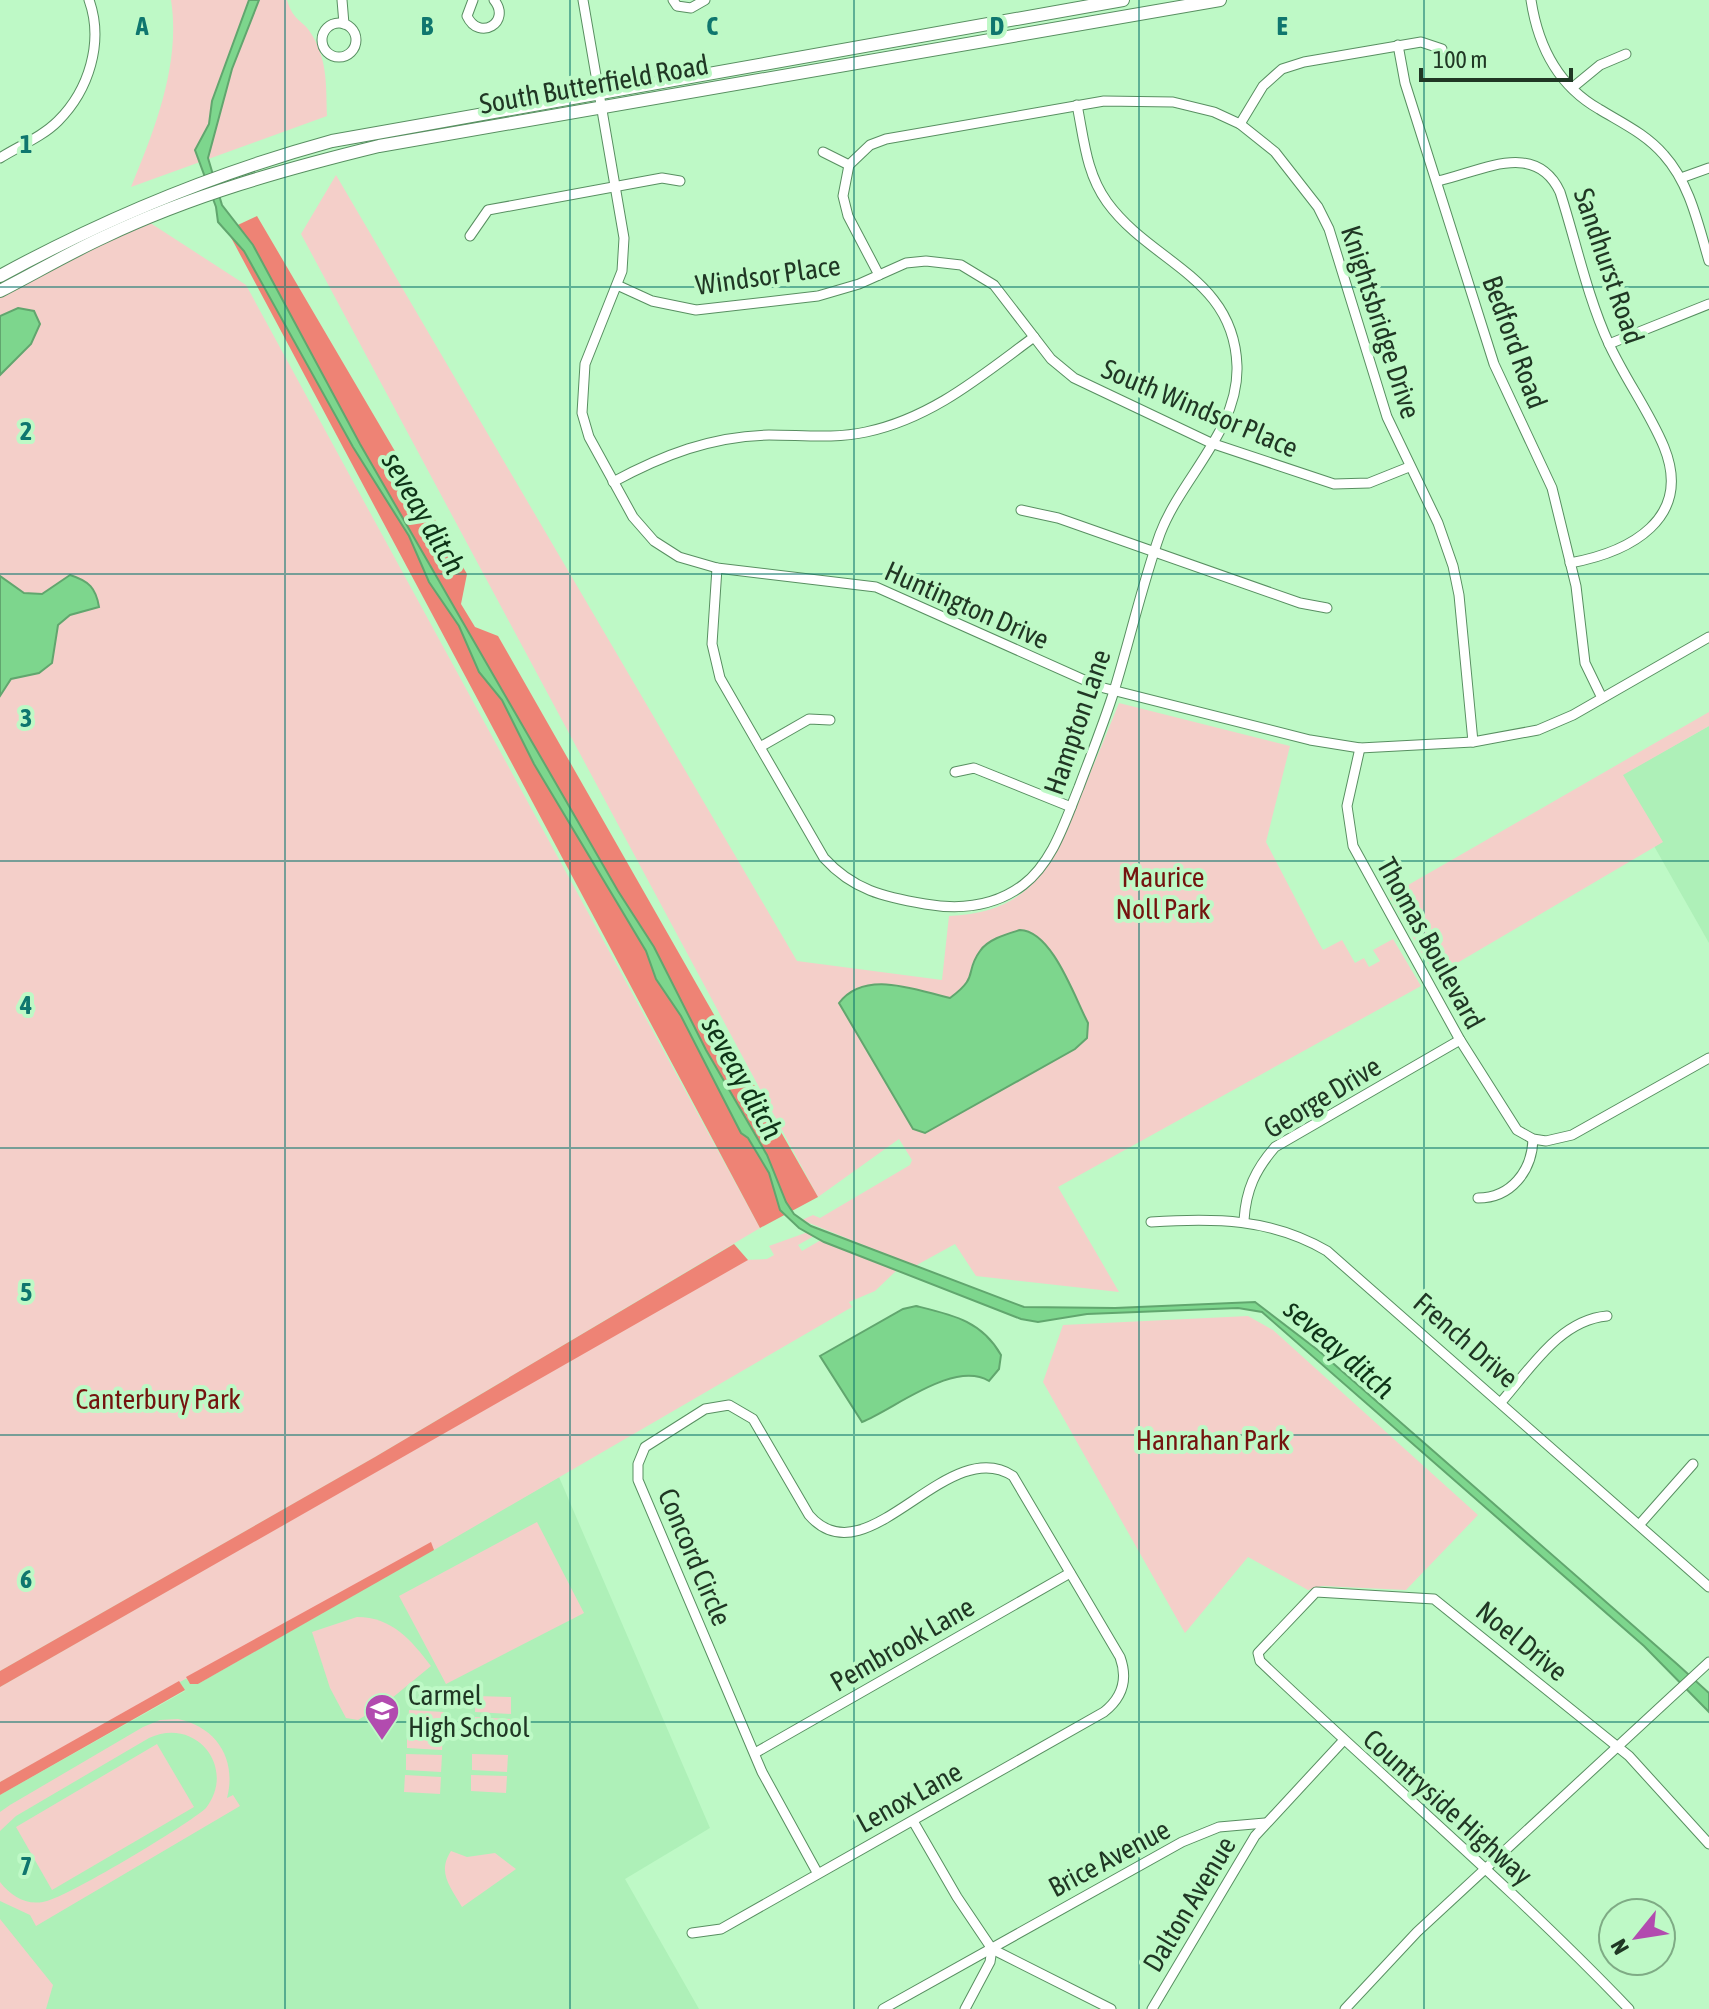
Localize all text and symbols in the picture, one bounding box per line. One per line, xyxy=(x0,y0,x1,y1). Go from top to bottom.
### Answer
text: A xyxy=(135,11,149,41)
text: B xyxy=(421,11,434,41)
text: C xyxy=(706,11,718,41)
text: D xyxy=(990,11,1004,41)
text: E xyxy=(1276,11,1288,41)
scale bar xyxy=(1421,32,1571,82)
text: 100 m xyxy=(1433,46,1487,73)
street label: South Butterfield Road xyxy=(477,48,711,120)
text: 1 xyxy=(20,129,32,159)
street label: Sandhurst Road xyxy=(1567,184,1651,348)
street label: Knightsbridge Drive xyxy=(1335,222,1427,422)
street label: Windsor Place xyxy=(693,249,843,301)
street label: Bedford Road xyxy=(1476,271,1554,413)
street label: South Windsor Place xyxy=(1097,352,1303,464)
text: 2 xyxy=(20,416,32,446)
water label: seveay ditch xyxy=(376,446,472,579)
street label: Huntington Drive xyxy=(880,555,1054,655)
street label: Hampton Lane xyxy=(1037,645,1117,799)
text: 3 xyxy=(20,703,32,733)
street label: Thomas Boulevard xyxy=(1371,852,1491,1034)
park label: Maurice Noll Park xyxy=(1115,861,1211,925)
text: 4 xyxy=(19,990,32,1020)
water label: seveay ditch xyxy=(695,1010,790,1145)
street label: George Drive xyxy=(1258,1050,1386,1144)
text: 5 xyxy=(20,1277,32,1307)
street label: French Drive xyxy=(1407,1286,1525,1394)
water label: seveay ditch xyxy=(1278,1291,1402,1405)
park label: Canterbury Park xyxy=(75,1383,241,1415)
park label: Hanrahan Park xyxy=(1136,1424,1290,1456)
street label: Concord Circle xyxy=(652,1484,738,1630)
text: 6 xyxy=(20,1564,32,1594)
street label: Pembrook Lane xyxy=(825,1590,979,1698)
street label: Noel Drive xyxy=(1470,1595,1574,1687)
place label: Carmel High School xyxy=(408,1679,530,1743)
school or university icon: Carmel High School xyxy=(363,1692,401,1742)
street label: Countryside Highway xyxy=(1357,1723,1539,1891)
street label: Lenox Lane xyxy=(851,1755,967,1839)
street label: Brice Avenue xyxy=(1043,1813,1175,1903)
street label: Dalton Avenue xyxy=(1136,1831,1242,1977)
text: 7 xyxy=(20,1851,32,1881)
north arrow xyxy=(1597,1897,1677,1977)
text: N xyxy=(1605,1935,1634,1959)

